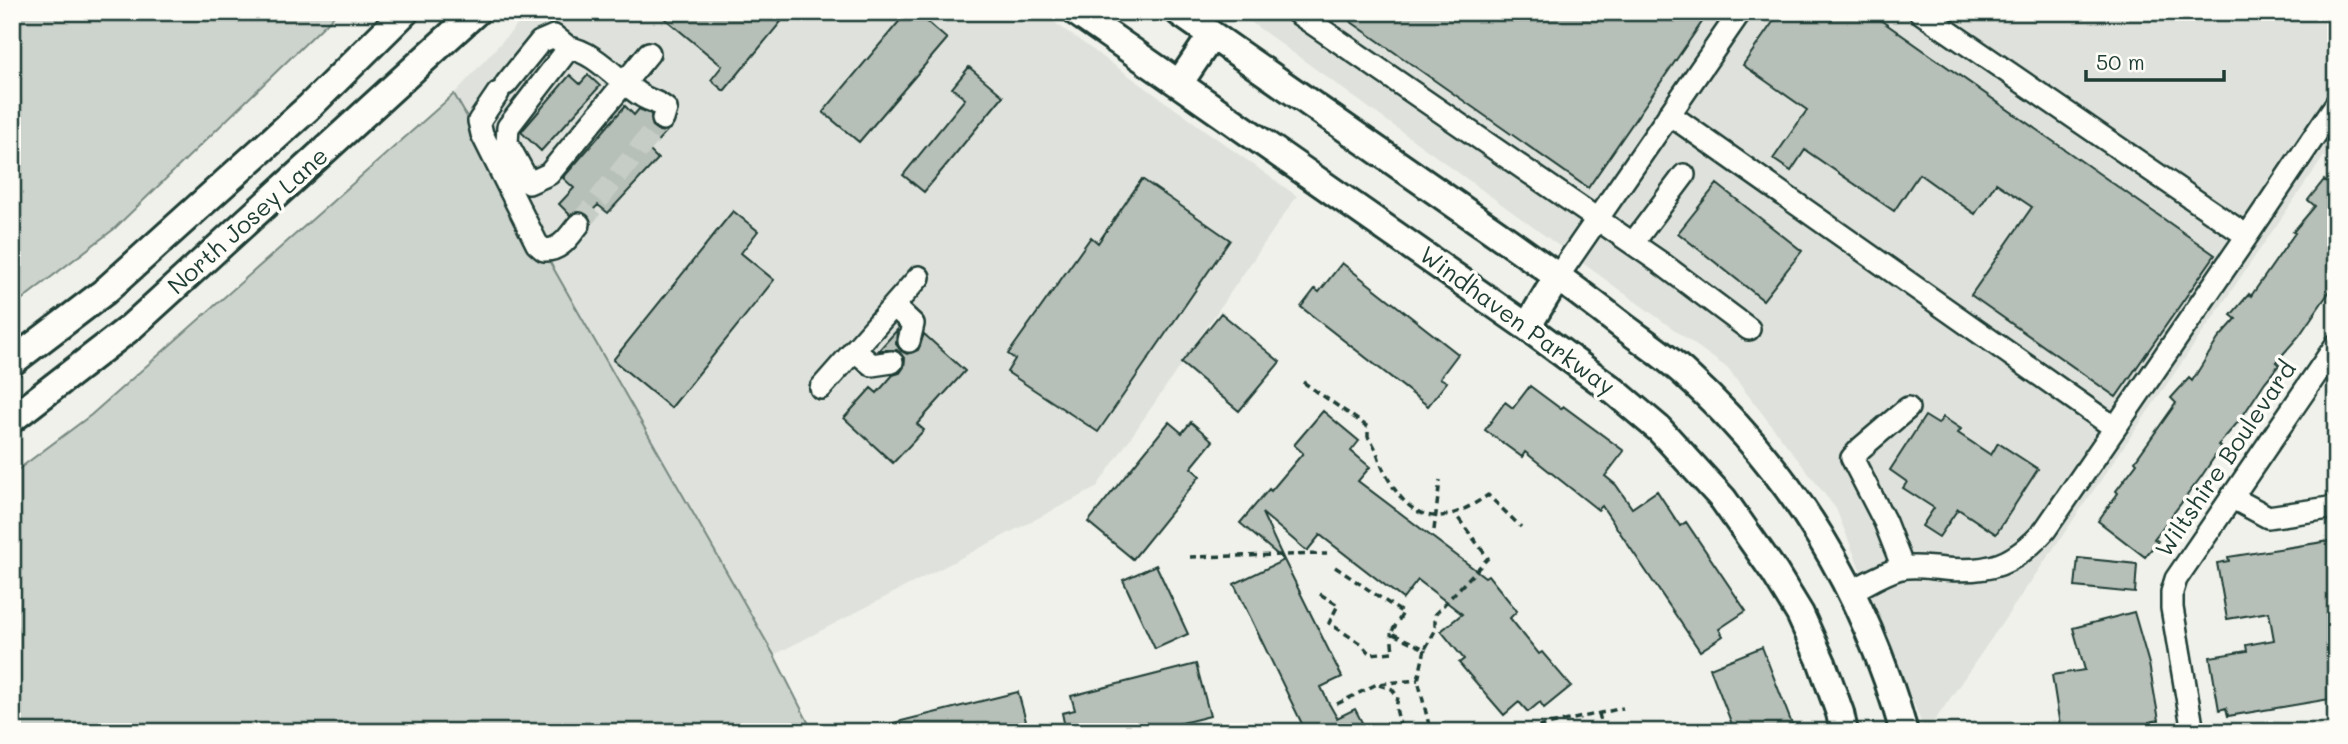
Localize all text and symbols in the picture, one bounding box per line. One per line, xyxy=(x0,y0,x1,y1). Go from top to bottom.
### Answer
scale bar xyxy=(2086,38,2224,82)
text: 50 m xyxy=(2096,48,2145,75)
street label: North Josey Lane xyxy=(160,140,334,300)
street label: Windhaven Parkway xyxy=(1414,238,1622,401)
street label: Wiltshire Boulevard xyxy=(2148,354,2302,562)

